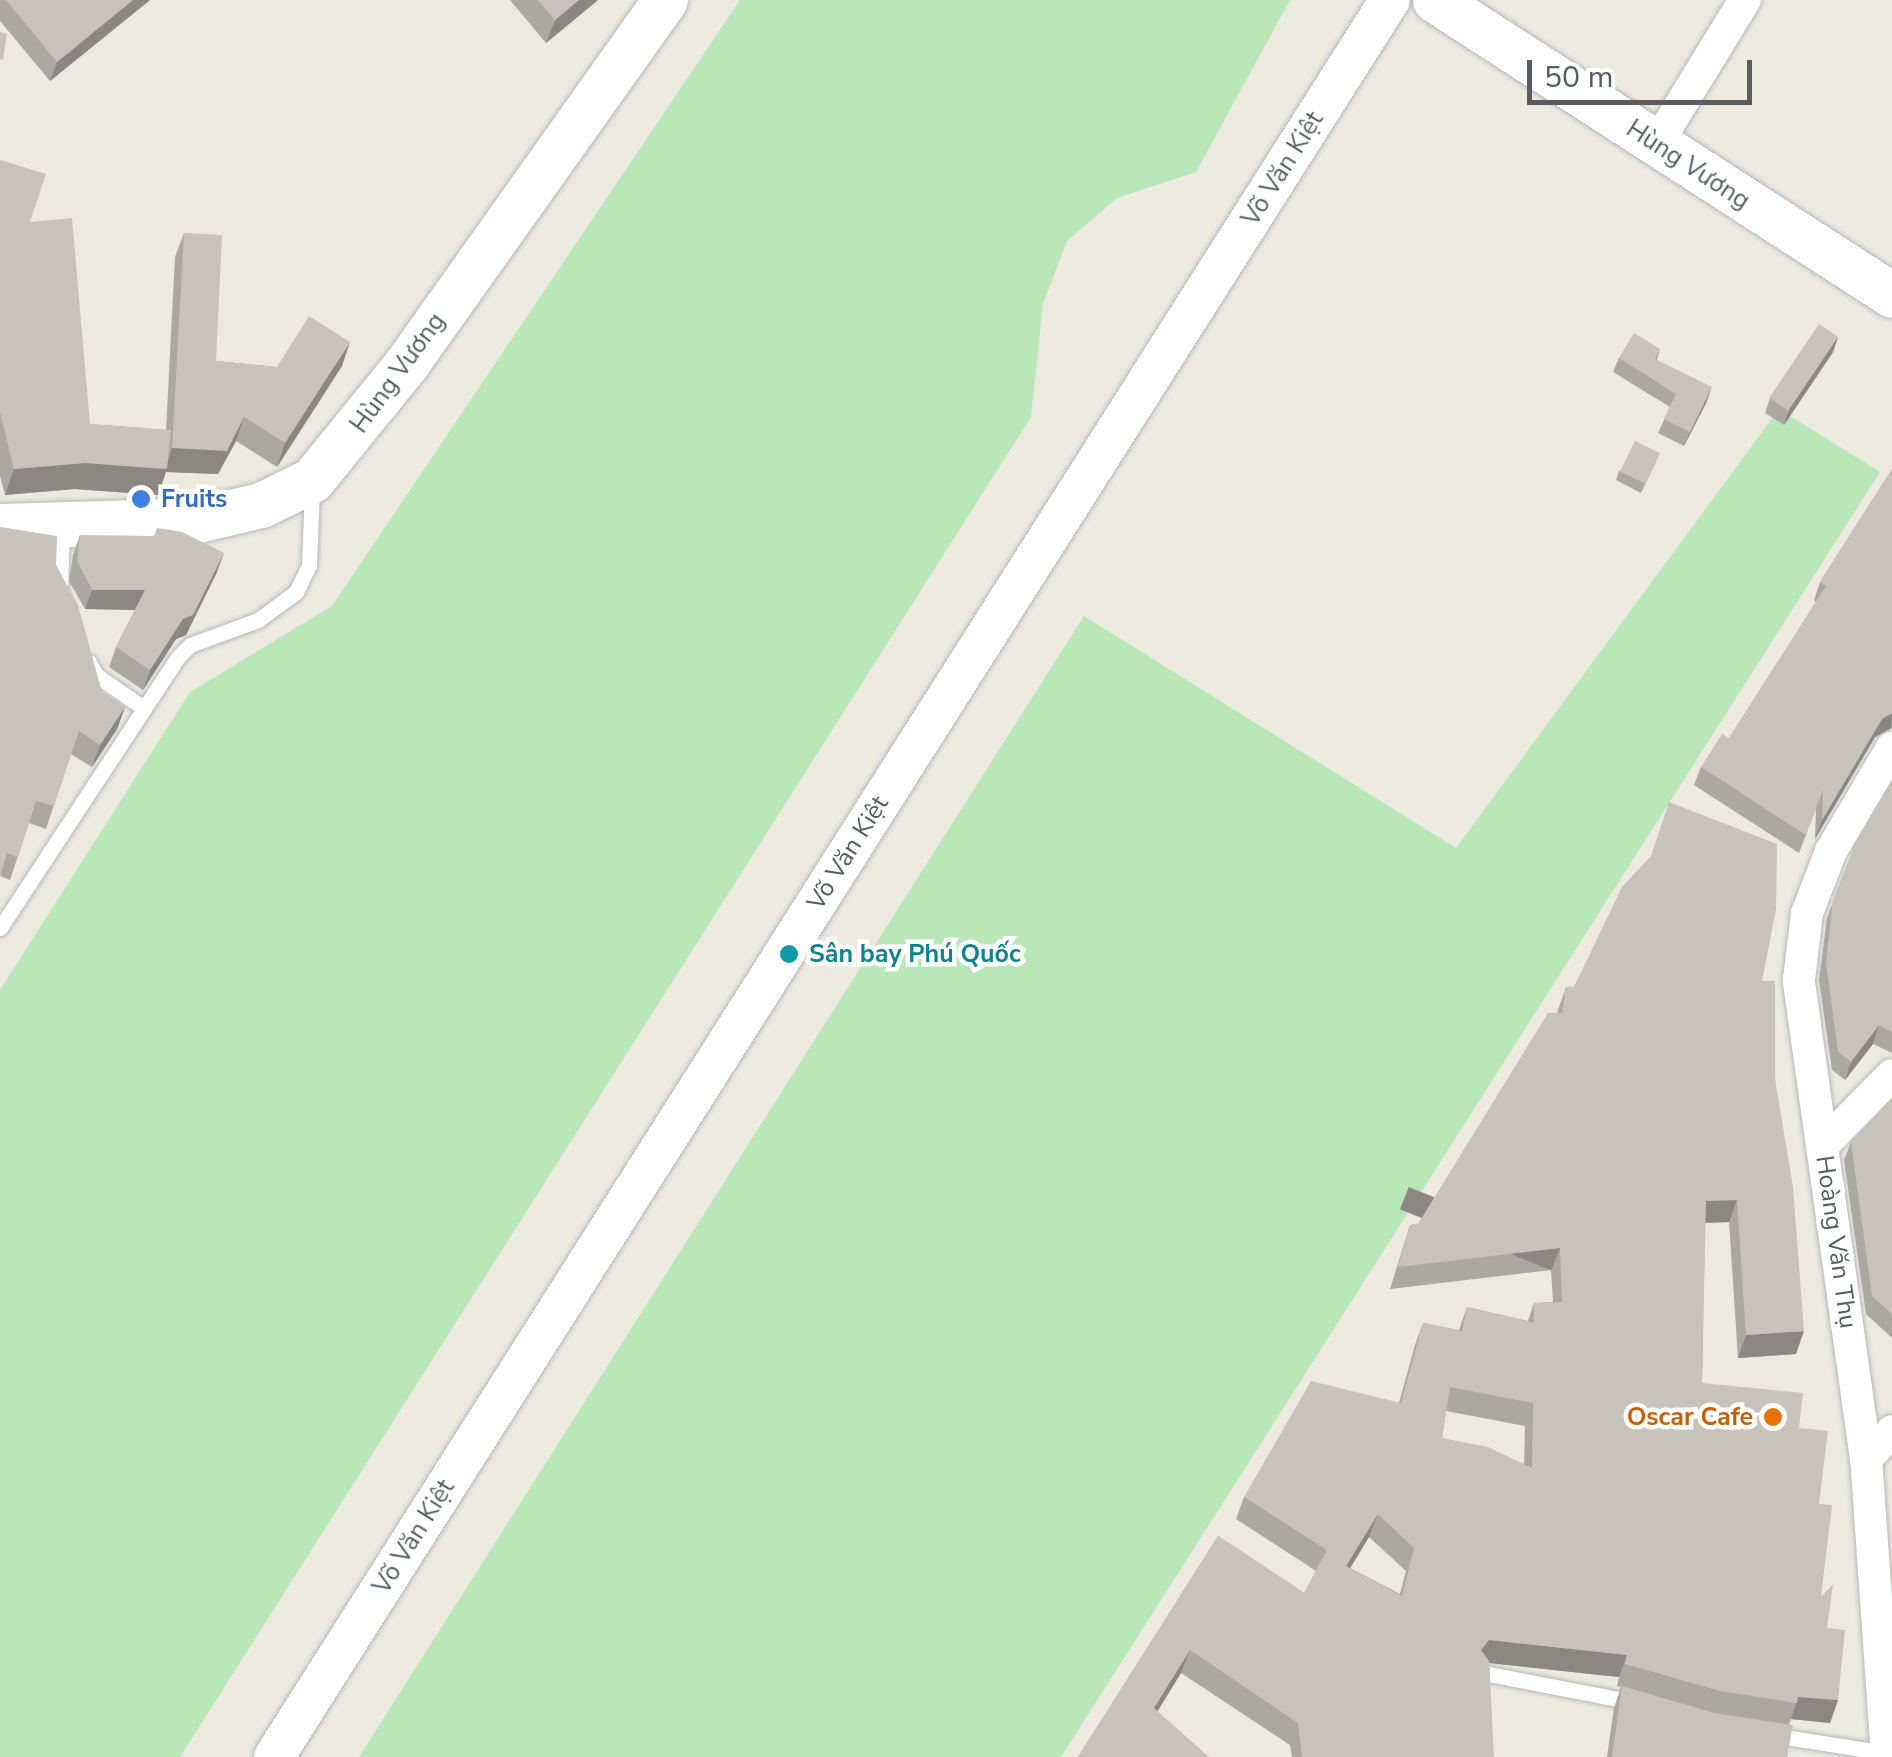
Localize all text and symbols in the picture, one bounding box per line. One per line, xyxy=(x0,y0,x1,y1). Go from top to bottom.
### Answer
scale bar xyxy=(1532,40,1757,102)
text: 50 m xyxy=(1544,57,1613,98)
street label: Võ Văn Kiệt xyxy=(1236,106,1330,232)
street label: Hùng Vương xyxy=(1621,114,1755,216)
street label: Hùng Vương xyxy=(344,307,452,439)
place label: Fruits xyxy=(161,484,227,514)
marker: Fruits xyxy=(130,488,152,510)
street label: Võ Văn Kiệt xyxy=(801,790,895,916)
place label: Sân bay Phú Quốc xyxy=(809,939,1021,969)
marker: Sân bay Phú Quốc xyxy=(778,943,800,965)
street label: Hoàng Văn Thụ xyxy=(1809,1154,1863,1330)
place label: Oscar Cafe xyxy=(1627,1402,1753,1432)
marker: Oscar Cafe xyxy=(1762,1406,1784,1428)
street label: Võ Văn Kiệt xyxy=(367,1474,461,1600)

